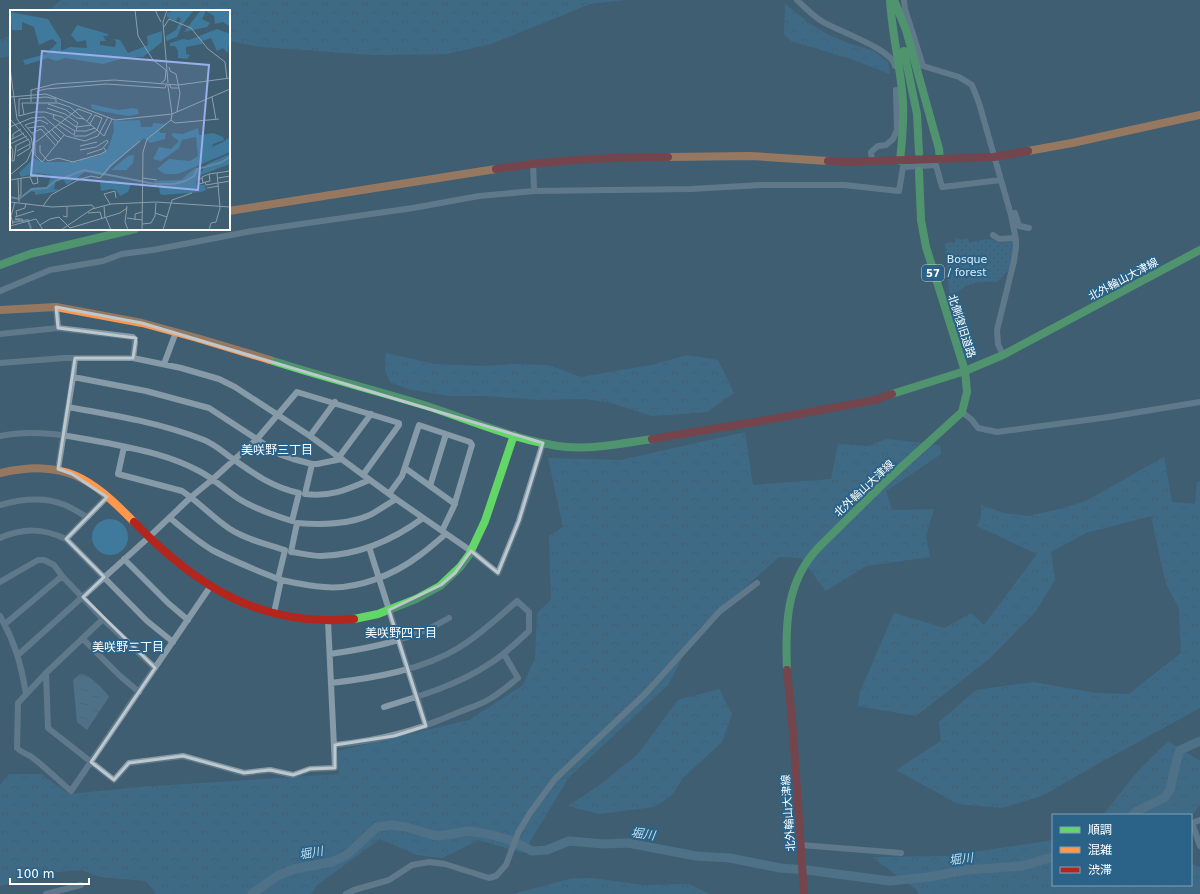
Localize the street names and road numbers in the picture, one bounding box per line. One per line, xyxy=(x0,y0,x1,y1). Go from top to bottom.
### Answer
street label: 北外輪山大津線 xyxy=(1086,256,1160,303)
road number: 57 xyxy=(922,265,944,281)
street label: 北側復旧道路 xyxy=(945,293,978,360)
street label: 北外輪山大津線 xyxy=(832,457,897,519)
street label: 北外輪山大津線 xyxy=(779,774,798,852)

